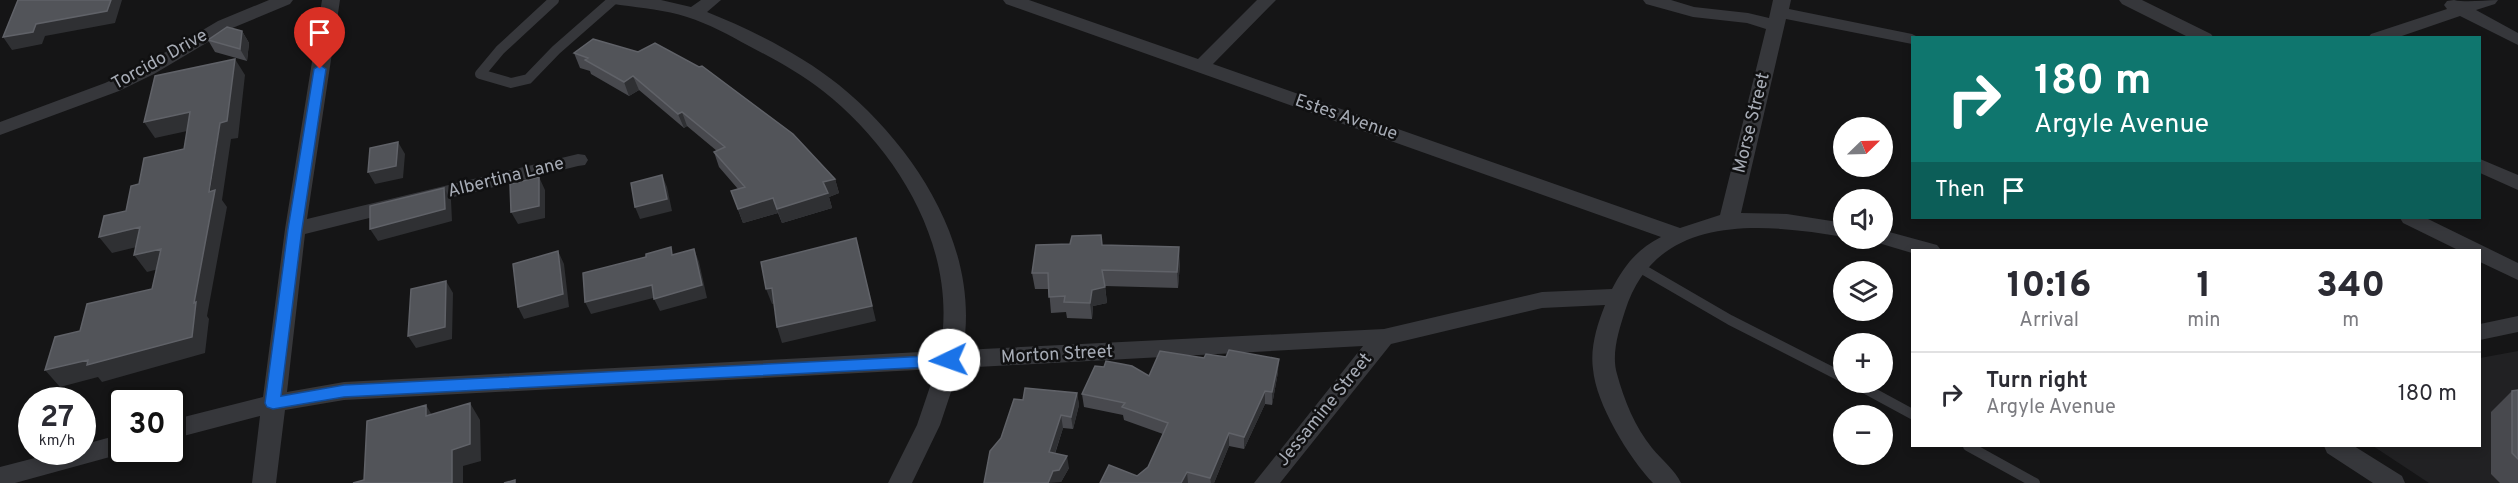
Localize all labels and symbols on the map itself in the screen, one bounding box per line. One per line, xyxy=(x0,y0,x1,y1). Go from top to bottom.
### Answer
pin xyxy=(294,7,345,69)
street label: Torcido Drive xyxy=(108,24,212,96)
street label: Morse Street xyxy=(1728,70,1776,176)
street label: Estes Avenue xyxy=(1292,90,1400,146)
north arrow xyxy=(1833,117,1893,177)
street label: Albertina Lane xyxy=(445,152,567,204)
position arrow xyxy=(917,328,981,392)
street label: Morton Street xyxy=(1000,341,1114,369)
street label: Jessamine Street xyxy=(1272,349,1378,471)
speed limit sign: 30 xyxy=(108,387,186,465)

